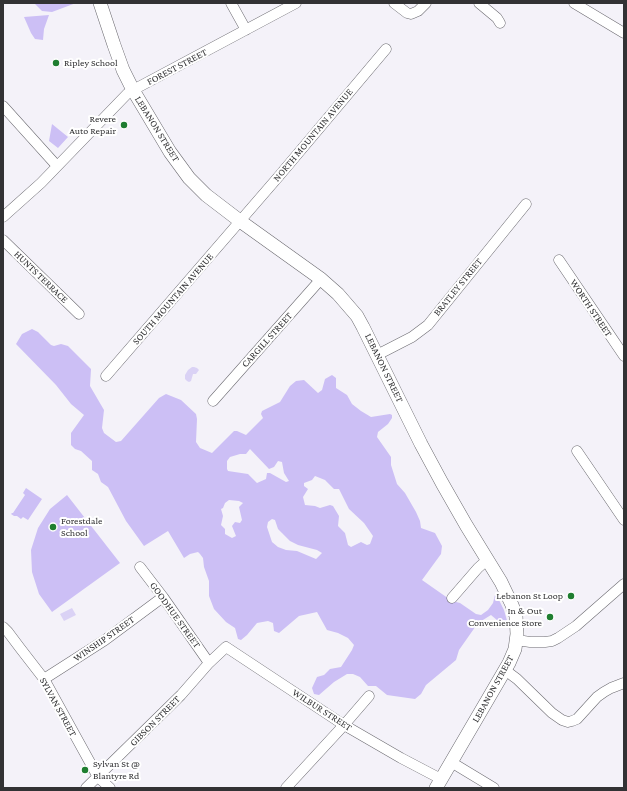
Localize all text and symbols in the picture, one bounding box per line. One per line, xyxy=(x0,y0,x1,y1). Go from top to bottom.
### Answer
street label: FOREST STREET xyxy=(145,46,209,88)
place label: Ripley School xyxy=(64,57,118,69)
marker: Ripley School xyxy=(51,58,61,68)
street label: NORTH MOUNTAIN AVENUE xyxy=(270,86,356,184)
street label: LEBANON STREET xyxy=(132,94,182,164)
place label: Revere Auto Repair xyxy=(69,113,116,136)
marker: Revere Auto Repair xyxy=(119,120,129,130)
street label: HUNTS TERRACE xyxy=(12,248,70,306)
street label: SOUTH MOUNTAIN AVENUE xyxy=(130,251,216,347)
street label: BRATLEY STREET xyxy=(431,256,485,318)
street label: WORTH STREET xyxy=(567,277,615,339)
street label: CARGILL STREET xyxy=(239,310,295,370)
street label: LEBANON STREET xyxy=(362,332,406,404)
place label: Forestdale School xyxy=(61,515,102,538)
marker: Forestdale School xyxy=(48,522,58,532)
street label: GOODHUE STREET xyxy=(147,580,203,650)
place label: Lebanon St Loop xyxy=(496,590,563,602)
marker: Lebanon St Loop xyxy=(566,591,576,601)
place label: In & Out Convenience Store xyxy=(468,605,542,628)
marker: In & Out Convenience Store xyxy=(545,612,555,622)
street label: WINSHIP STREET xyxy=(71,613,137,665)
street label: LEBANON STREET xyxy=(470,653,516,725)
street label: SYLVAN STREET xyxy=(37,675,79,739)
street label: WILBUR STREET xyxy=(290,686,354,734)
street label: GIBSON STREET xyxy=(127,693,183,749)
place label: Sylvan St @ Blantyre Rd xyxy=(93,758,140,782)
marker: Sylvan St @ Blantyre Rd xyxy=(80,765,90,775)

